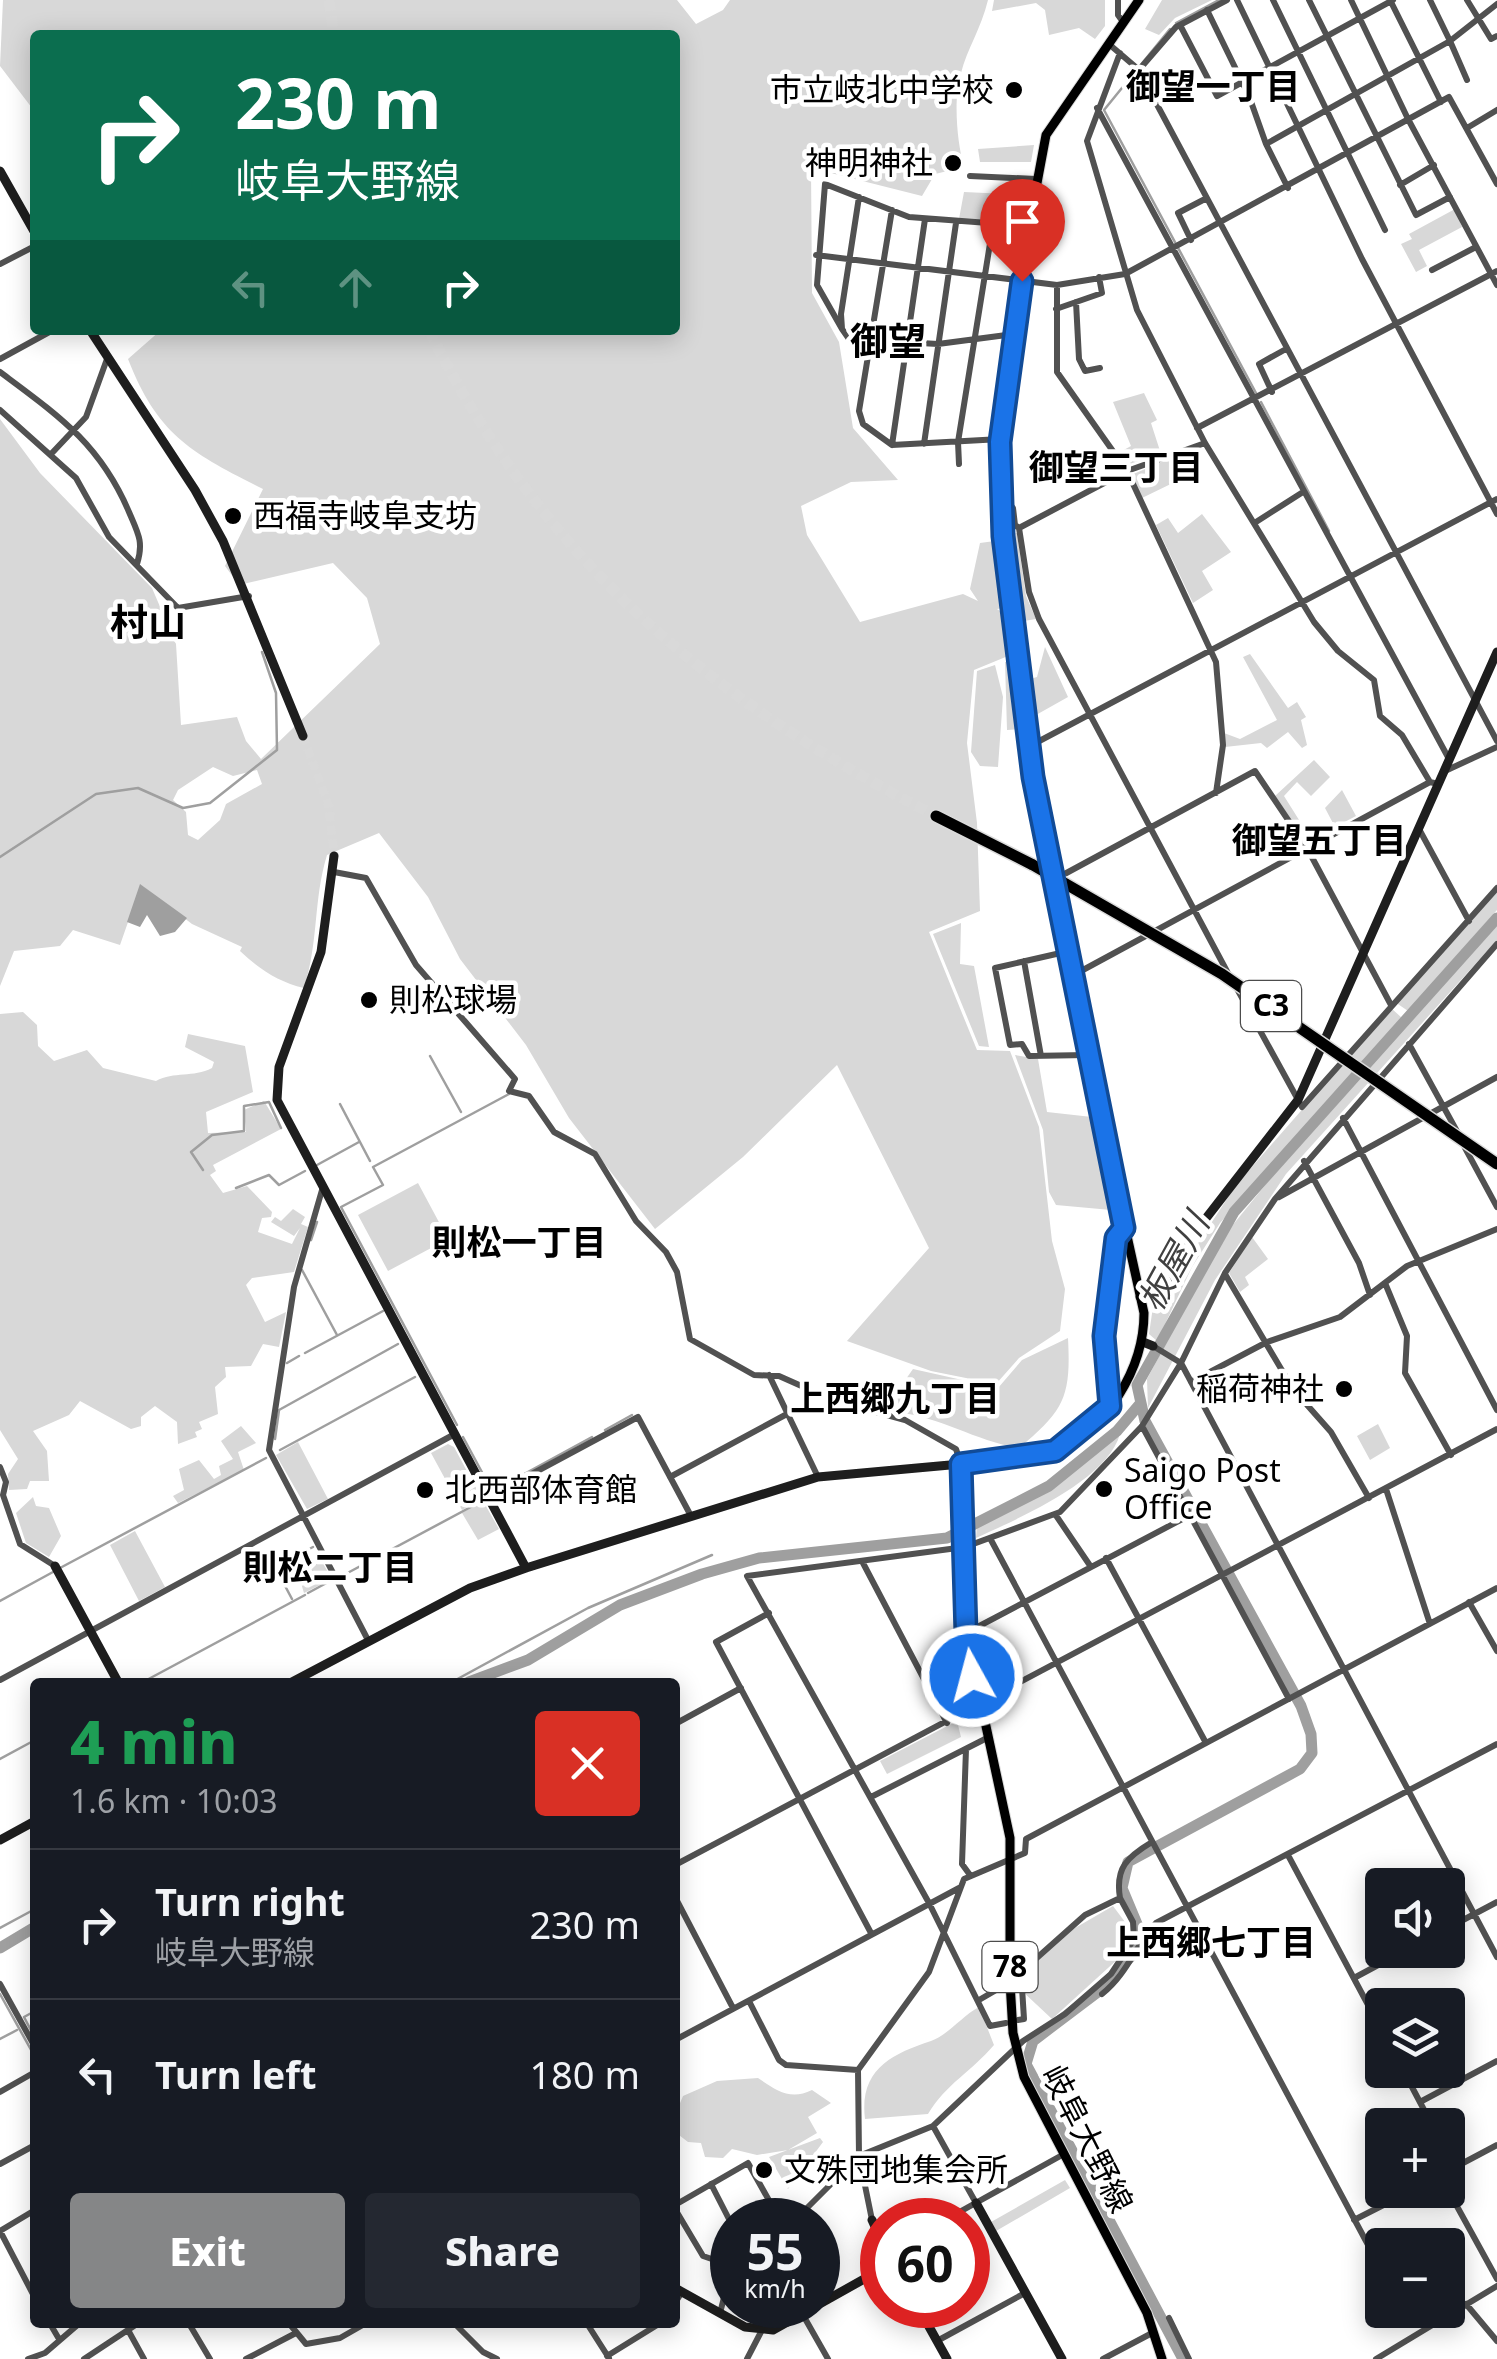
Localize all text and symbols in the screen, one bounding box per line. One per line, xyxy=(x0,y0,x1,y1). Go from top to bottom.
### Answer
text: 230 m xyxy=(235,54,442,150)
district label: 御望一丁目 xyxy=(1125,62,1301,109)
place label: 市立岐北中学校 xyxy=(770,67,994,110)
icon: right xyxy=(70,70,200,200)
marker: 市立岐北中学校 xyxy=(1003,79,1025,101)
place label: 神明神社 xyxy=(805,140,933,183)
text: 岐阜大野線 xyxy=(235,149,460,210)
marker: 神明神社 xyxy=(942,152,964,174)
pin xyxy=(980,179,1065,282)
icon: arrive xyxy=(995,194,1050,249)
icon: left xyxy=(223,260,278,315)
icon: ahead xyxy=(328,260,383,315)
icon: right xyxy=(433,260,488,315)
district label: 御望 xyxy=(850,314,926,366)
district label: 御望三丁目 xyxy=(1028,443,1204,490)
place label: 西福寺岐阜支坊 xyxy=(253,493,477,536)
marker: 西福寺岐阜支坊 xyxy=(222,505,244,527)
district label: 村山 xyxy=(110,595,186,647)
district label: 御望五丁目 xyxy=(1231,816,1407,863)
place label: 則松球場 xyxy=(389,977,517,1020)
road number: C3 xyxy=(1241,981,1301,1031)
marker: 則松球場 xyxy=(358,989,380,1011)
water label: 板屋川 xyxy=(1127,1200,1221,1319)
district label: 則松一丁目 xyxy=(431,1218,607,1265)
place label: 稲荷神社 xyxy=(1196,1366,1324,1409)
district label: 上西郷九丁目 xyxy=(790,1374,1000,1421)
marker: 稲荷神社 xyxy=(1333,1378,1355,1400)
place label: Saigo Post Office xyxy=(1124,1448,1281,1528)
place label: 北西部体育館 xyxy=(445,1467,637,1510)
marker: Saigo Post Office xyxy=(1093,1478,1115,1500)
marker: 北西部体育館 xyxy=(414,1479,436,1501)
district label: 則松二丁目 xyxy=(242,1543,418,1590)
position arrow xyxy=(920,1624,1024,1728)
text: 4 min xyxy=(70,1700,238,1782)
button: close xyxy=(535,1711,640,1816)
text: 1.6 km · 10:03 xyxy=(70,1779,278,1822)
map controls xyxy=(1365,1868,1465,2328)
button: sound xyxy=(1365,1868,1465,1968)
text: Turn right xyxy=(155,1875,345,1927)
icon: right xyxy=(70,1897,125,1952)
text: 230 m xyxy=(529,1898,640,1950)
district label: 上西郷七丁目 xyxy=(1106,1918,1316,1965)
text: 岐阜大野線 xyxy=(155,1930,315,1973)
road number: 78 xyxy=(982,1942,1038,1992)
button: layers xyxy=(1365,1988,1465,2088)
icon: left xyxy=(70,2047,125,2102)
text: Turn left xyxy=(155,2048,317,2100)
text: 180 m xyxy=(529,2048,640,2100)
street label: 岐阜大野線 xyxy=(1033,2057,1144,2219)
button: + xyxy=(1365,2108,1465,2208)
place label: 文殊団地集会所 xyxy=(784,2147,1008,2190)
marker: 文殊団地集会所 xyxy=(753,2159,775,2181)
button: Exit xyxy=(70,2193,345,2308)
button: Share xyxy=(365,2193,640,2308)
speed limit sign: 60 xyxy=(860,2198,990,2328)
text: 55 xyxy=(746,2217,804,2285)
button: − xyxy=(1365,2228,1465,2328)
text: km/h xyxy=(744,2271,806,2305)

